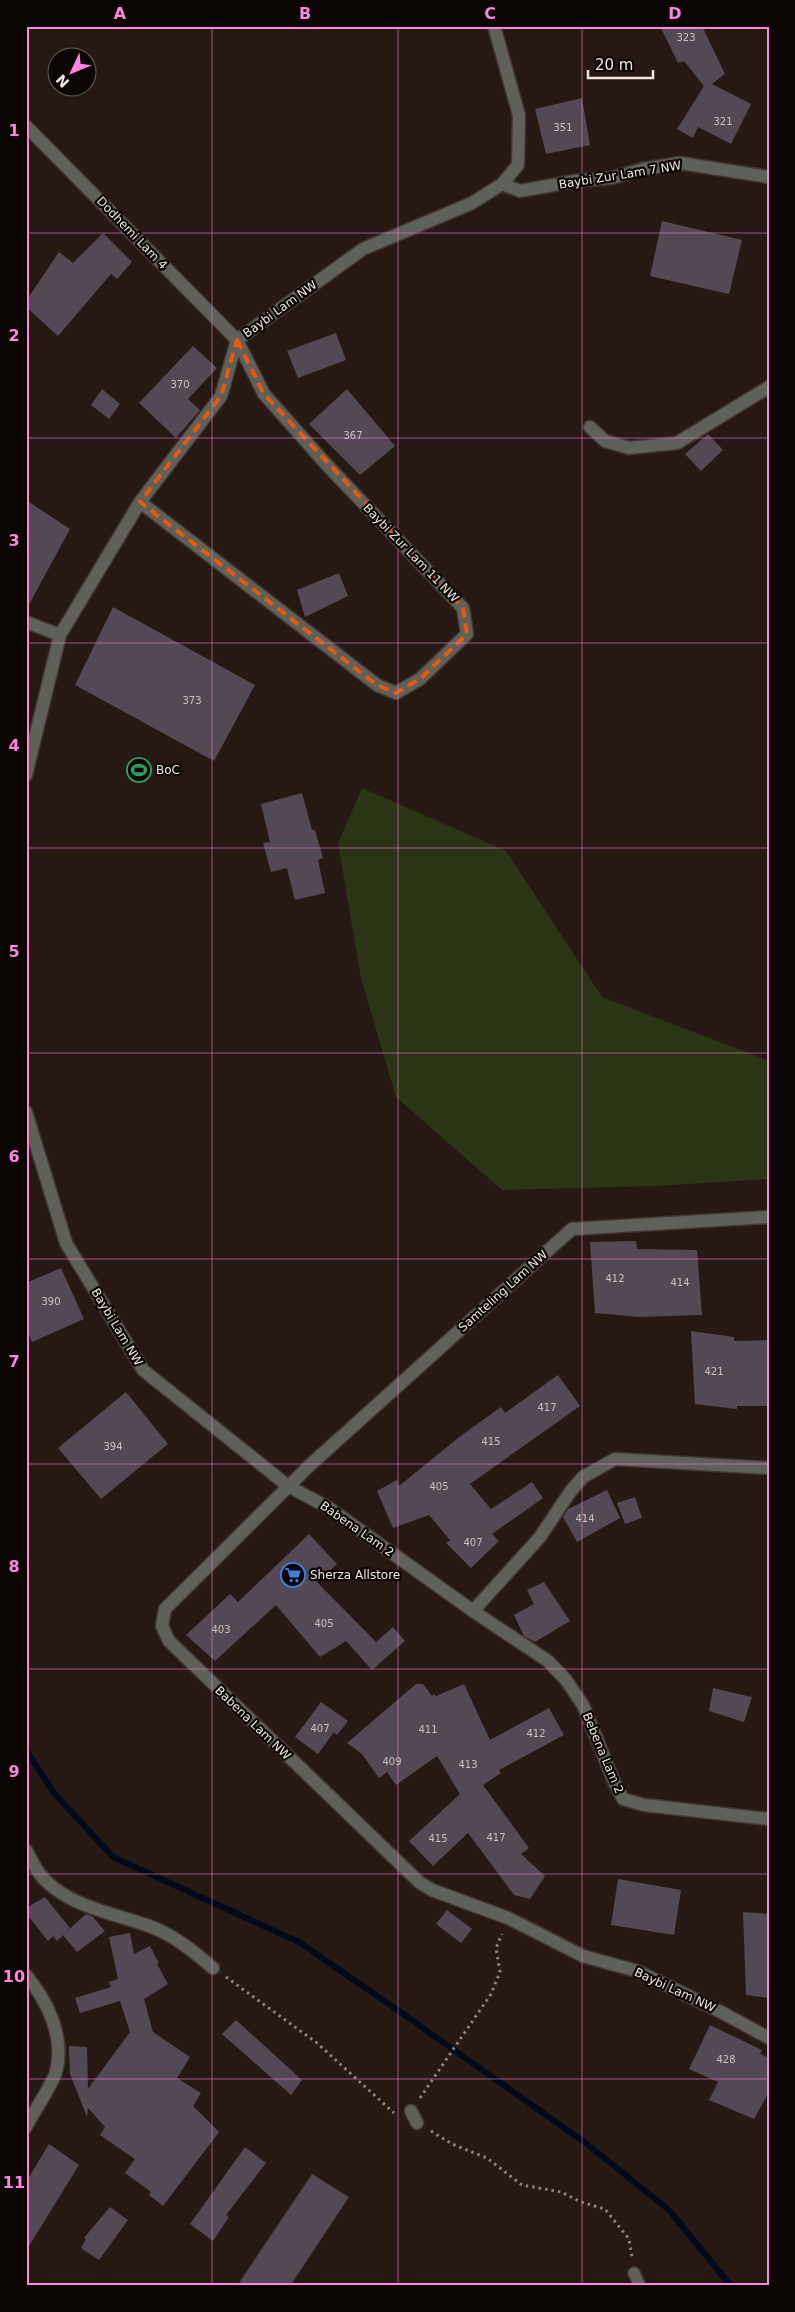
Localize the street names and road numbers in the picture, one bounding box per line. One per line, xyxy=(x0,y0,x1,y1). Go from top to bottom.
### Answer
street label: Baybi Zur Lam 7 NW xyxy=(558,158,682,192)
street label: Dodhemi Lam 4 xyxy=(94,194,170,272)
street label: Baybi Lam NW xyxy=(240,277,320,340)
street label: Baybi Zur Lam 11 NW xyxy=(360,501,462,605)
street label: Samteling Lam NW xyxy=(456,1247,550,1335)
street label: Baybi Lam NW xyxy=(88,1286,146,1368)
street label: Babena Lam 2 xyxy=(318,1498,396,1560)
street label: Babena Lam NW xyxy=(212,1683,294,1763)
street label: Bebena Lam 2 xyxy=(580,1710,626,1796)
street label: Baybi Lam NW xyxy=(632,1965,718,2015)

